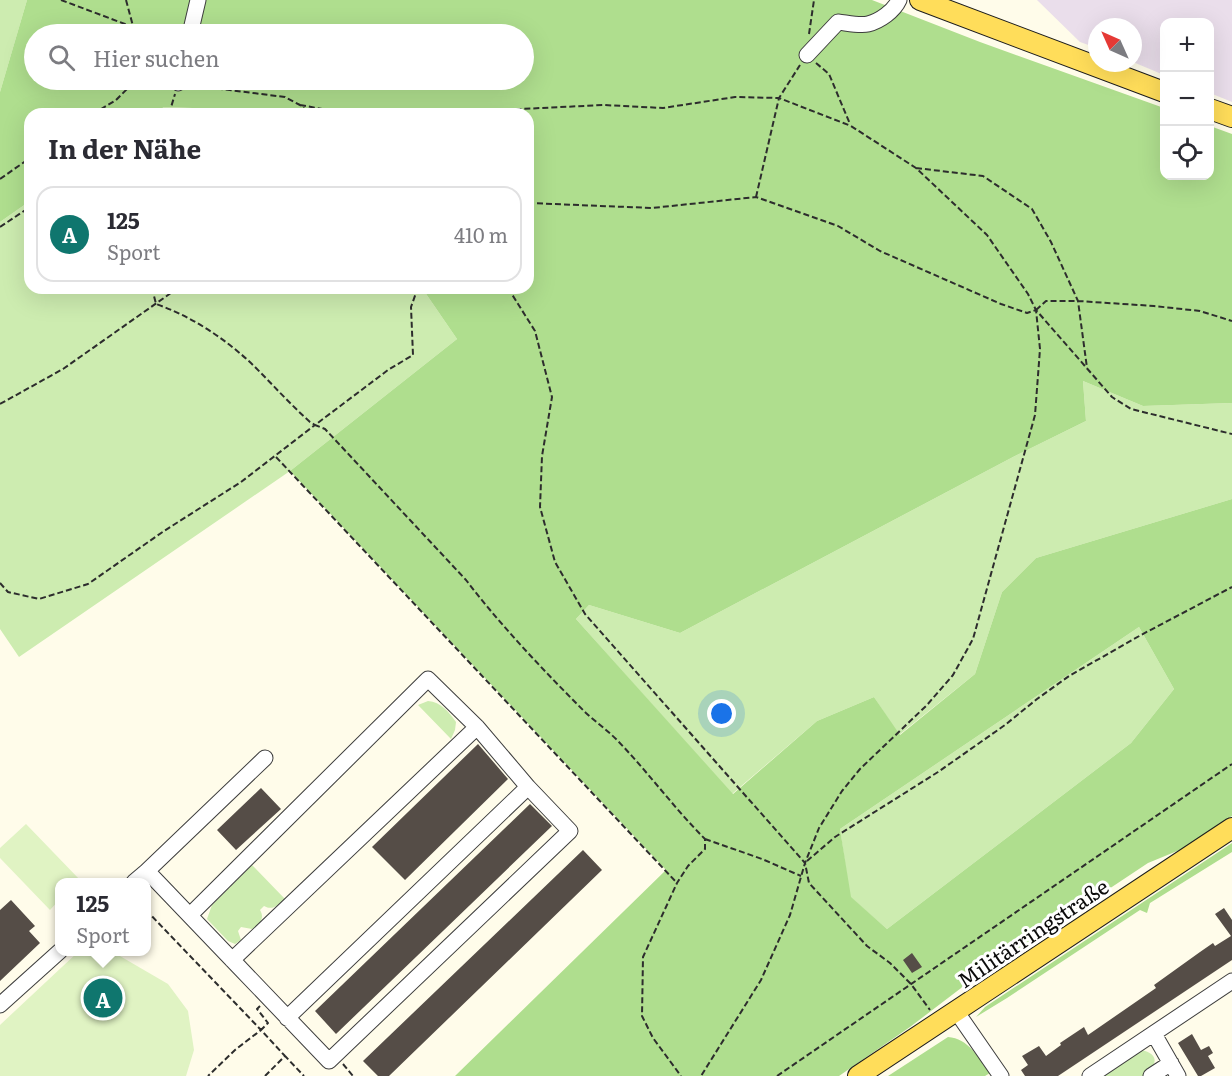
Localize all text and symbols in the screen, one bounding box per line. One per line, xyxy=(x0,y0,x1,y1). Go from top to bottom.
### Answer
north arrow xyxy=(1088,18,1142,72)
map controls xyxy=(1160,18,1214,180)
button: + xyxy=(1160,18,1214,72)
search box xyxy=(24,24,534,90)
icon: search xyxy=(45,41,78,74)
text: Hier suchen xyxy=(93,41,220,74)
button: − xyxy=(1160,72,1214,126)
button: locate xyxy=(1160,126,1214,180)
text: In der Nähe xyxy=(48,128,201,167)
text: 125 xyxy=(107,203,140,236)
text: A xyxy=(62,219,77,249)
text: 410 m xyxy=(454,219,508,249)
text: Sport xyxy=(107,236,160,266)
your location xyxy=(707,699,736,728)
street label: Militärringstraße xyxy=(950,870,1114,994)
popup xyxy=(55,878,151,956)
text: 125 xyxy=(76,886,109,919)
text: Sport xyxy=(76,919,130,949)
pin: A xyxy=(84,976,122,1020)

